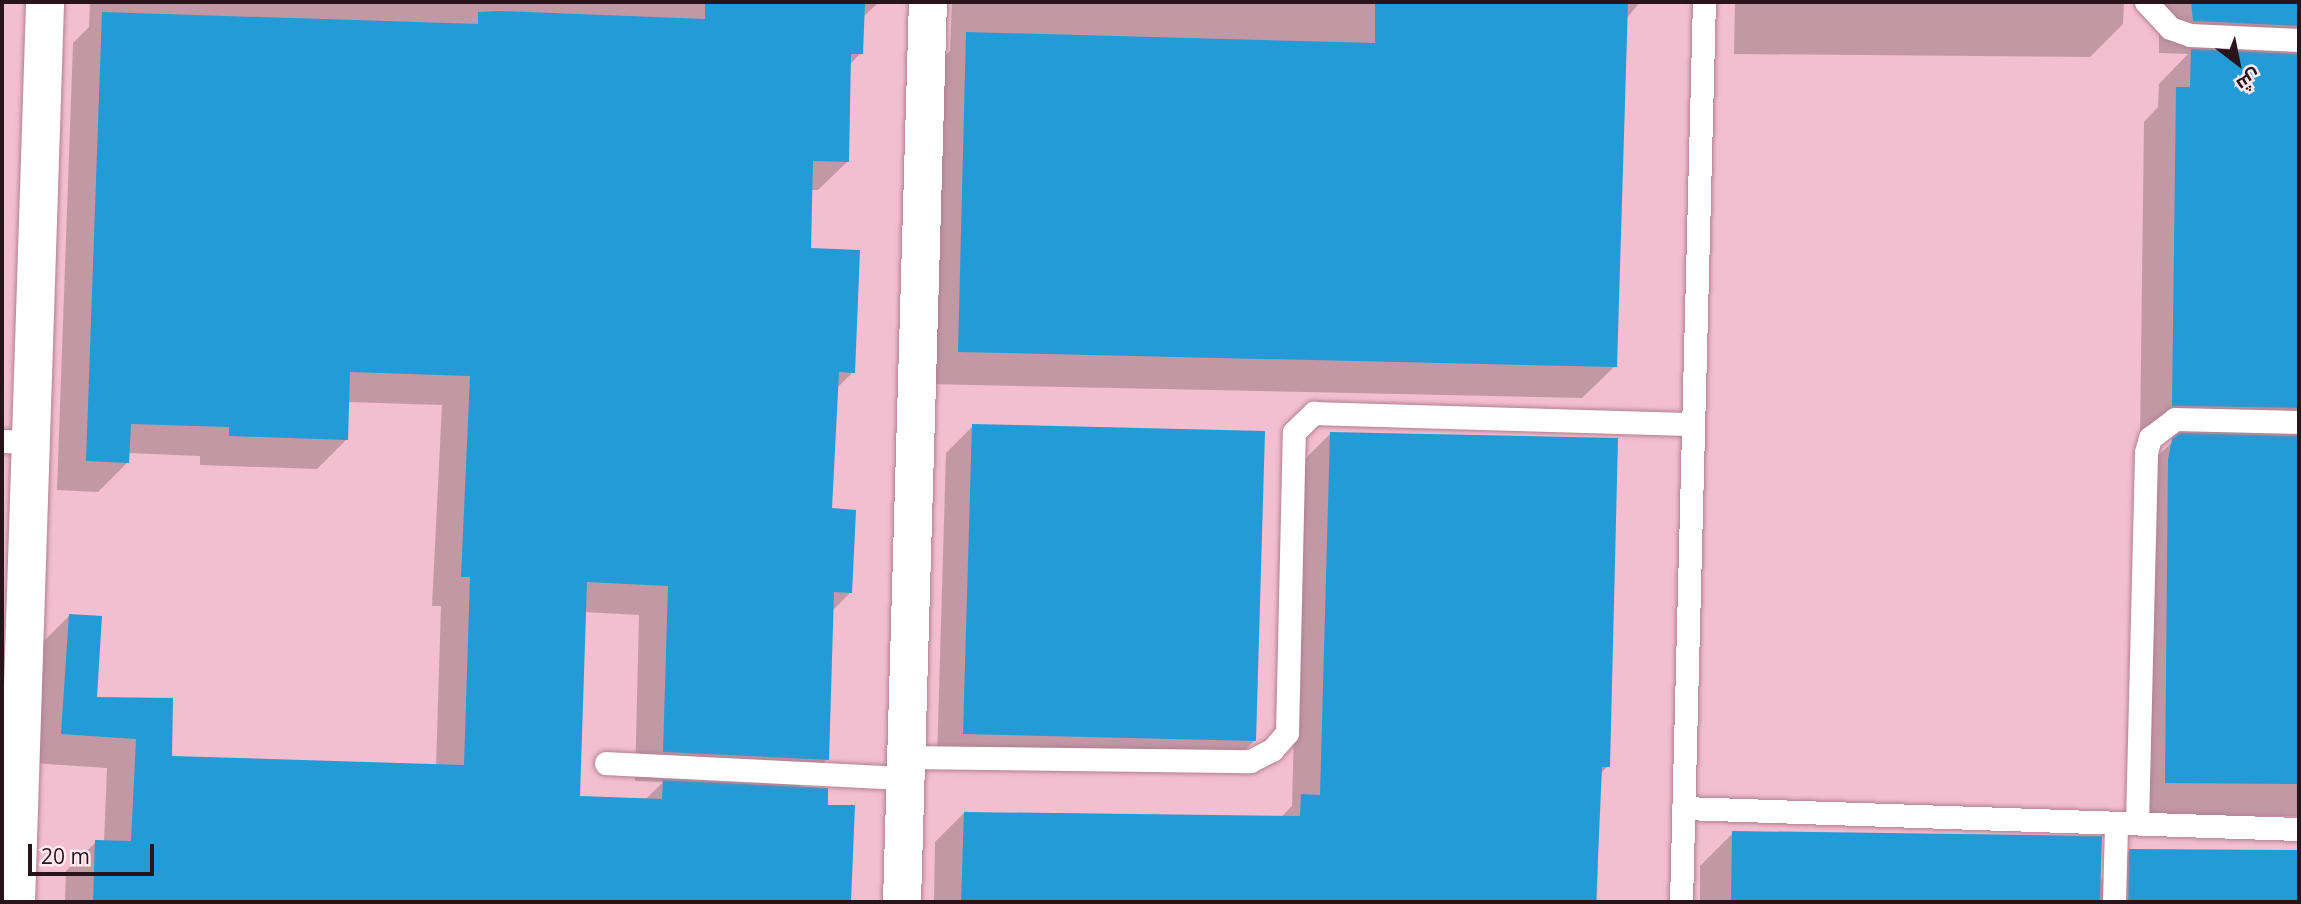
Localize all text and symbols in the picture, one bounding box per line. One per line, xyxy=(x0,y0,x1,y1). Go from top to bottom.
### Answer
north arrow xyxy=(2203,28,2273,98)
text: ش xyxy=(2232,63,2266,98)
scale bar xyxy=(32,830,158,874)
text: 20 m xyxy=(41,842,90,870)

